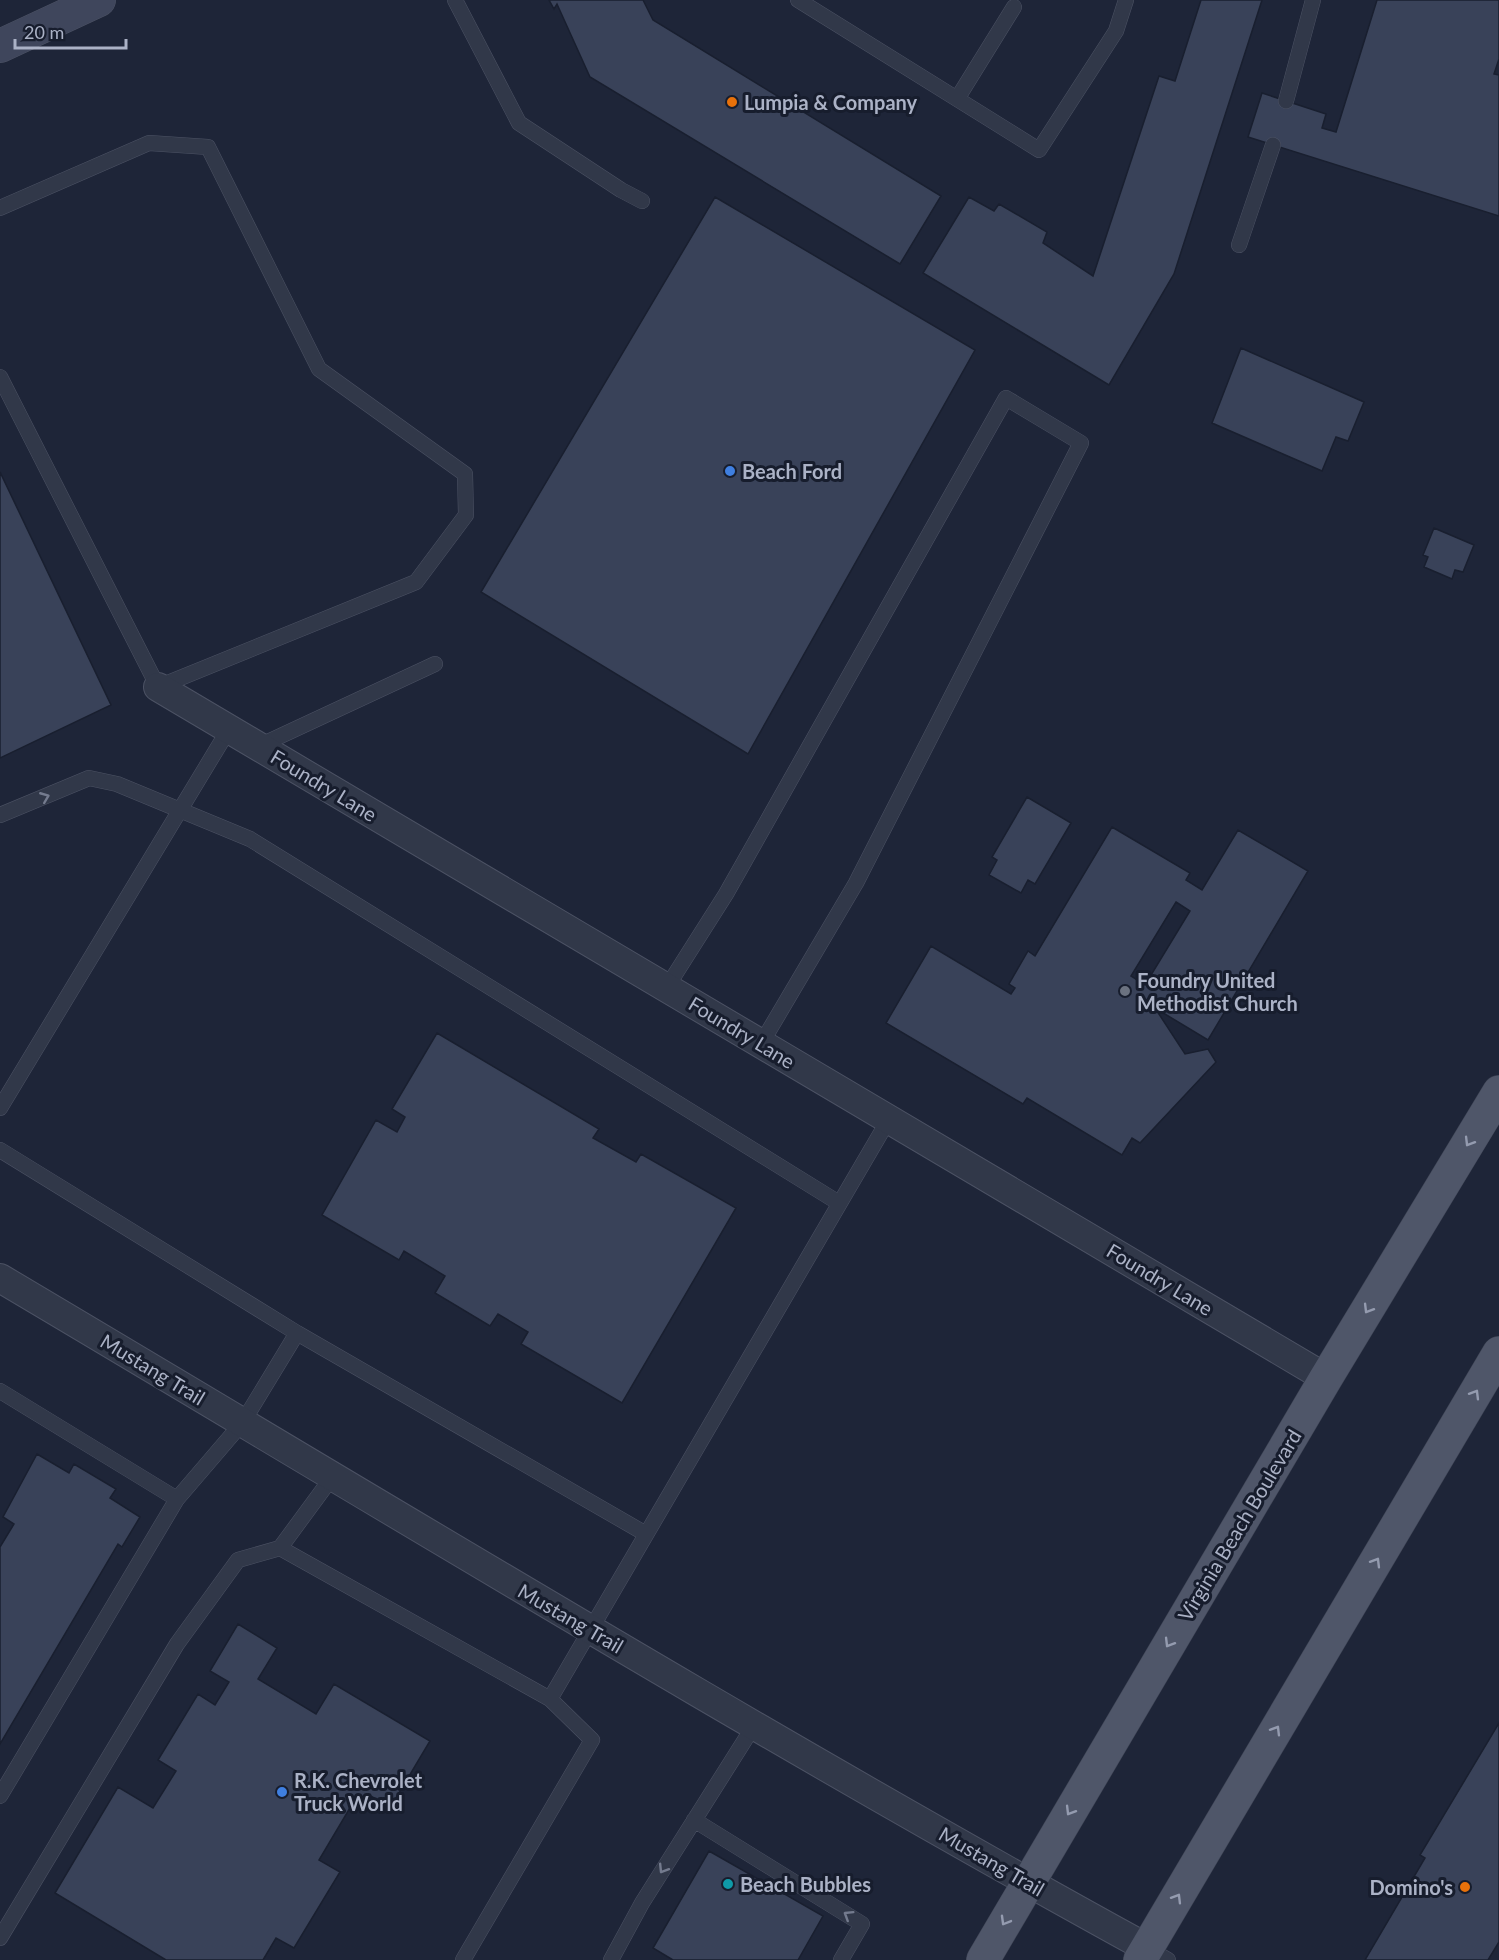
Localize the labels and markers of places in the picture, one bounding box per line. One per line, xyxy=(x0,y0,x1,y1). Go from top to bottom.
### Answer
place label: Lumpia & Company xyxy=(744,90,918,114)
marker: Lumpia & Company xyxy=(725,95,739,109)
place label: Beach Ford xyxy=(742,459,842,483)
marker: Beach Ford xyxy=(723,464,737,478)
place label: Foundry United Methodist Church xyxy=(1137,968,1298,1015)
marker: Foundry United Methodist Church xyxy=(1118,984,1132,998)
place label: R.K. Chevrolet Truck World xyxy=(294,1768,423,1815)
marker: R.K. Chevrolet Truck World xyxy=(275,1785,289,1799)
place label: Beach Bubbles xyxy=(740,1872,871,1896)
place label: Domino's xyxy=(1370,1875,1453,1899)
marker: Beach Bubbles xyxy=(721,1877,735,1891)
marker: Domino's xyxy=(1458,1880,1472,1894)

